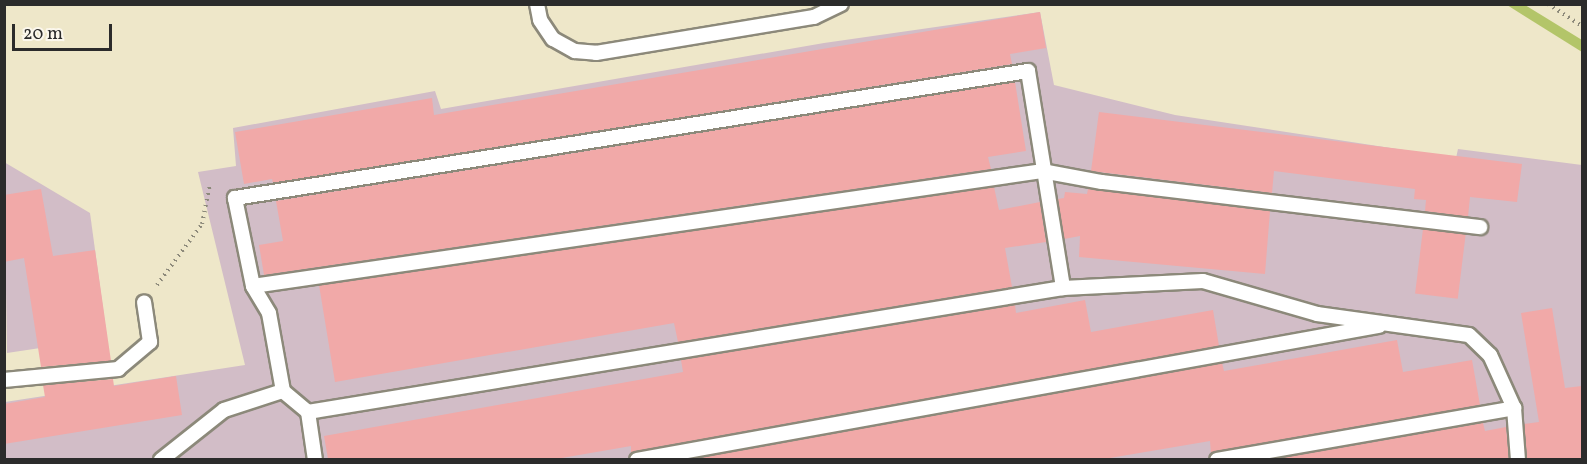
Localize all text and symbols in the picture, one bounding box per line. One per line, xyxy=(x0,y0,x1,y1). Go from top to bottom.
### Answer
scale bar xyxy=(15,12,116,50)
text: 20 m xyxy=(23,22,63,47)

